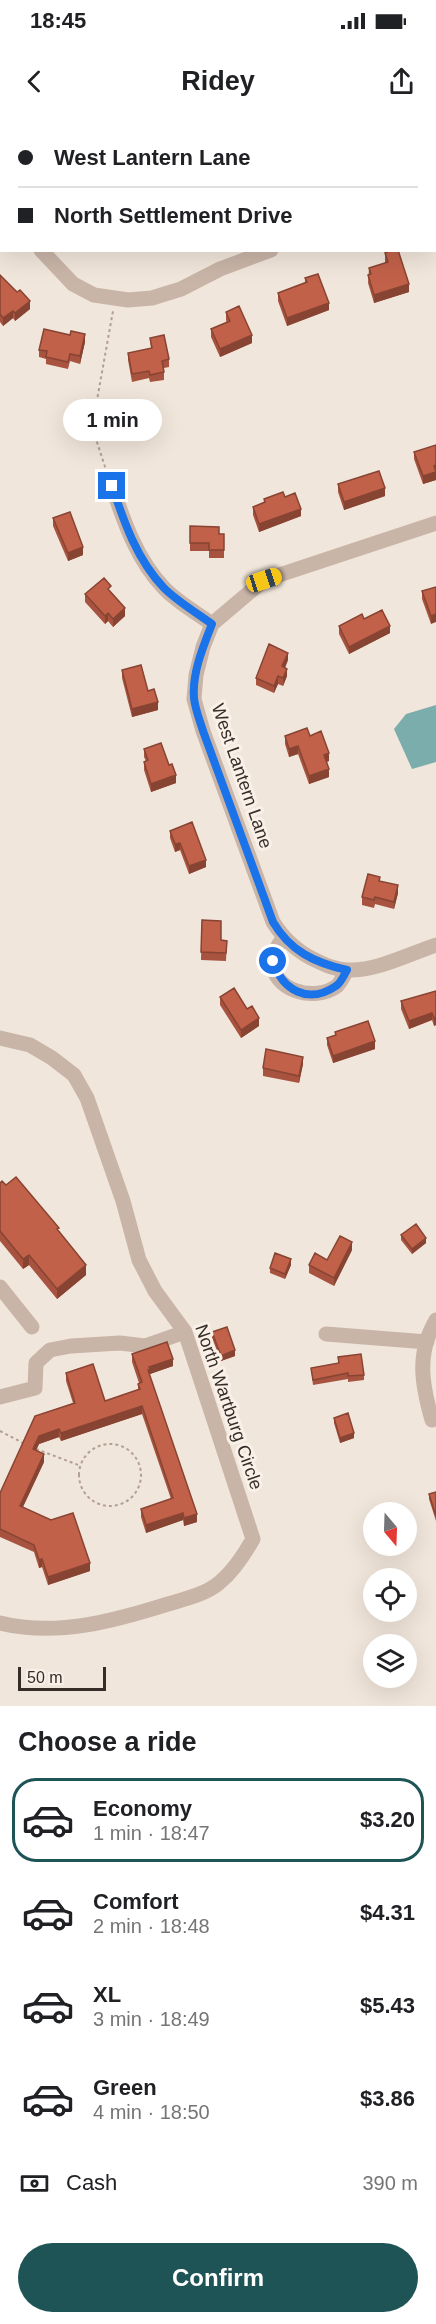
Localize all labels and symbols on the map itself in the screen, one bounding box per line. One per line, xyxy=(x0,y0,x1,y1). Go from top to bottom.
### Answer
callout: 1 min xyxy=(63,399,162,441)
route end xyxy=(98,472,125,499)
car xyxy=(244,566,284,594)
street label: West Lantern Lane xyxy=(208,701,276,851)
route start xyxy=(259,947,286,974)
street label: North Wartburg Circle xyxy=(191,1322,267,1492)
north arrow xyxy=(363,1502,417,1556)
scale bar xyxy=(18,1664,106,1692)

